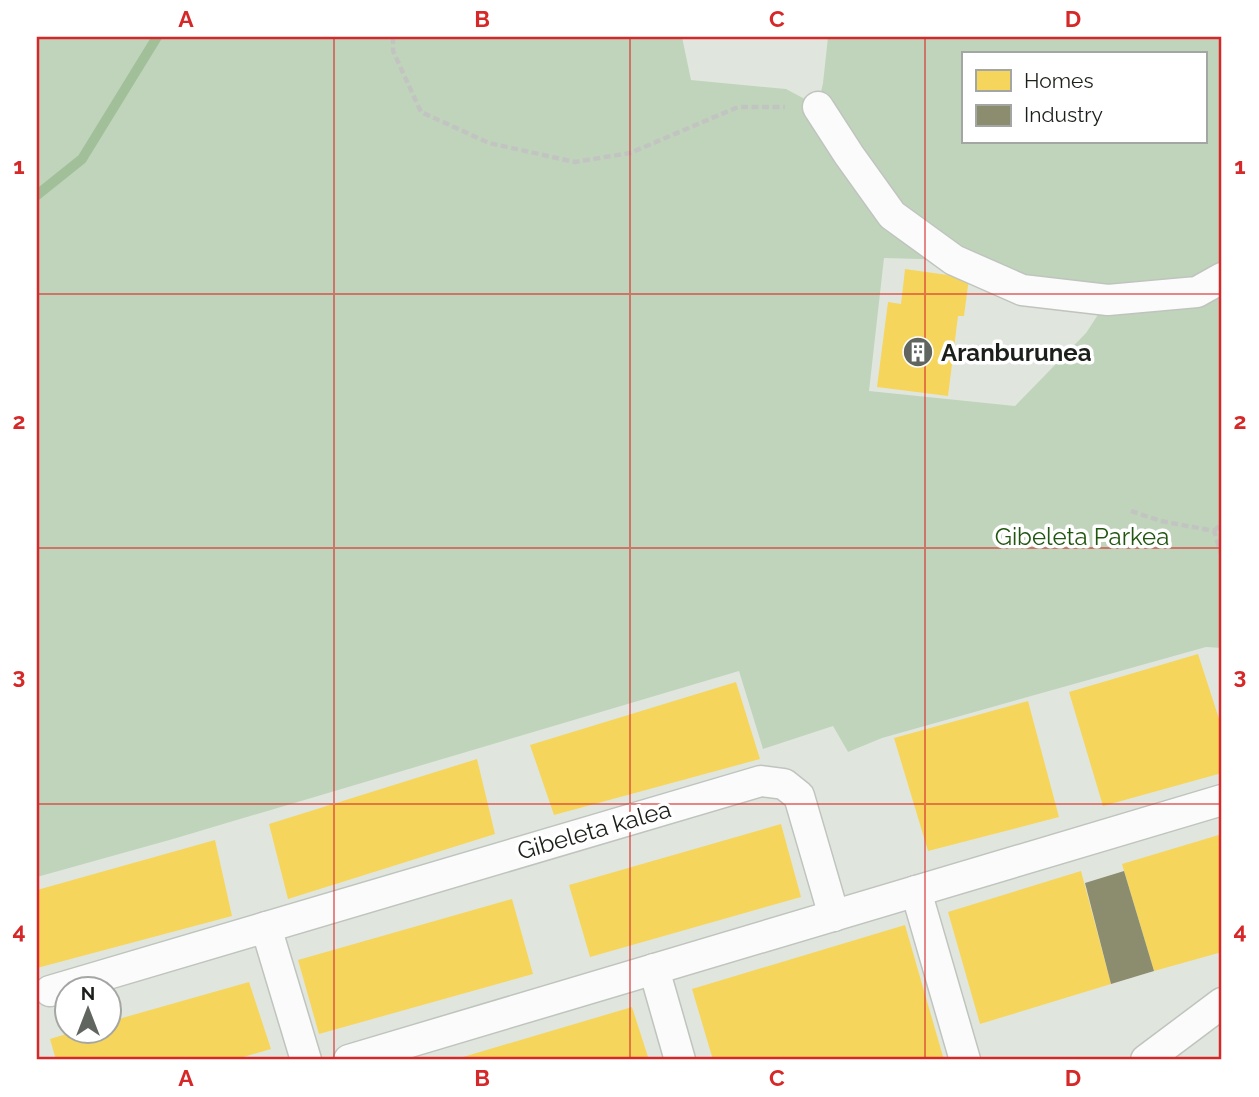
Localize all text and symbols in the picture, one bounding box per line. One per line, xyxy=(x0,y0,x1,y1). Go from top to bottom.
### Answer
text: A xyxy=(178,5,194,32)
text: B xyxy=(474,5,490,32)
text: C xyxy=(769,5,785,32)
text: D xyxy=(1065,5,1081,32)
legend xyxy=(962,52,1206,144)
text: Homes xyxy=(1024,68,1094,93)
text: Industry xyxy=(1024,102,1103,127)
text: 1 xyxy=(13,152,25,179)
text: 1 xyxy=(1234,152,1246,179)
building icon: Aranburunea xyxy=(901,335,935,369)
place label: Aranburunea xyxy=(941,338,1092,367)
text: 2 xyxy=(13,407,25,434)
text: 2 xyxy=(1234,407,1246,434)
park label: Gibeleta Parkea xyxy=(995,522,1169,551)
text: 3 xyxy=(13,662,25,689)
text: 3 xyxy=(1234,662,1246,689)
street label: Gibeleta kalea xyxy=(514,794,674,866)
text: 4 xyxy=(12,917,26,944)
text: 4 xyxy=(1233,917,1247,944)
north arrow xyxy=(52,974,122,1044)
text: N xyxy=(81,982,95,1004)
text: A xyxy=(178,1064,194,1091)
text: B xyxy=(474,1064,490,1091)
text: C xyxy=(769,1064,785,1091)
text: D xyxy=(1065,1064,1081,1091)

